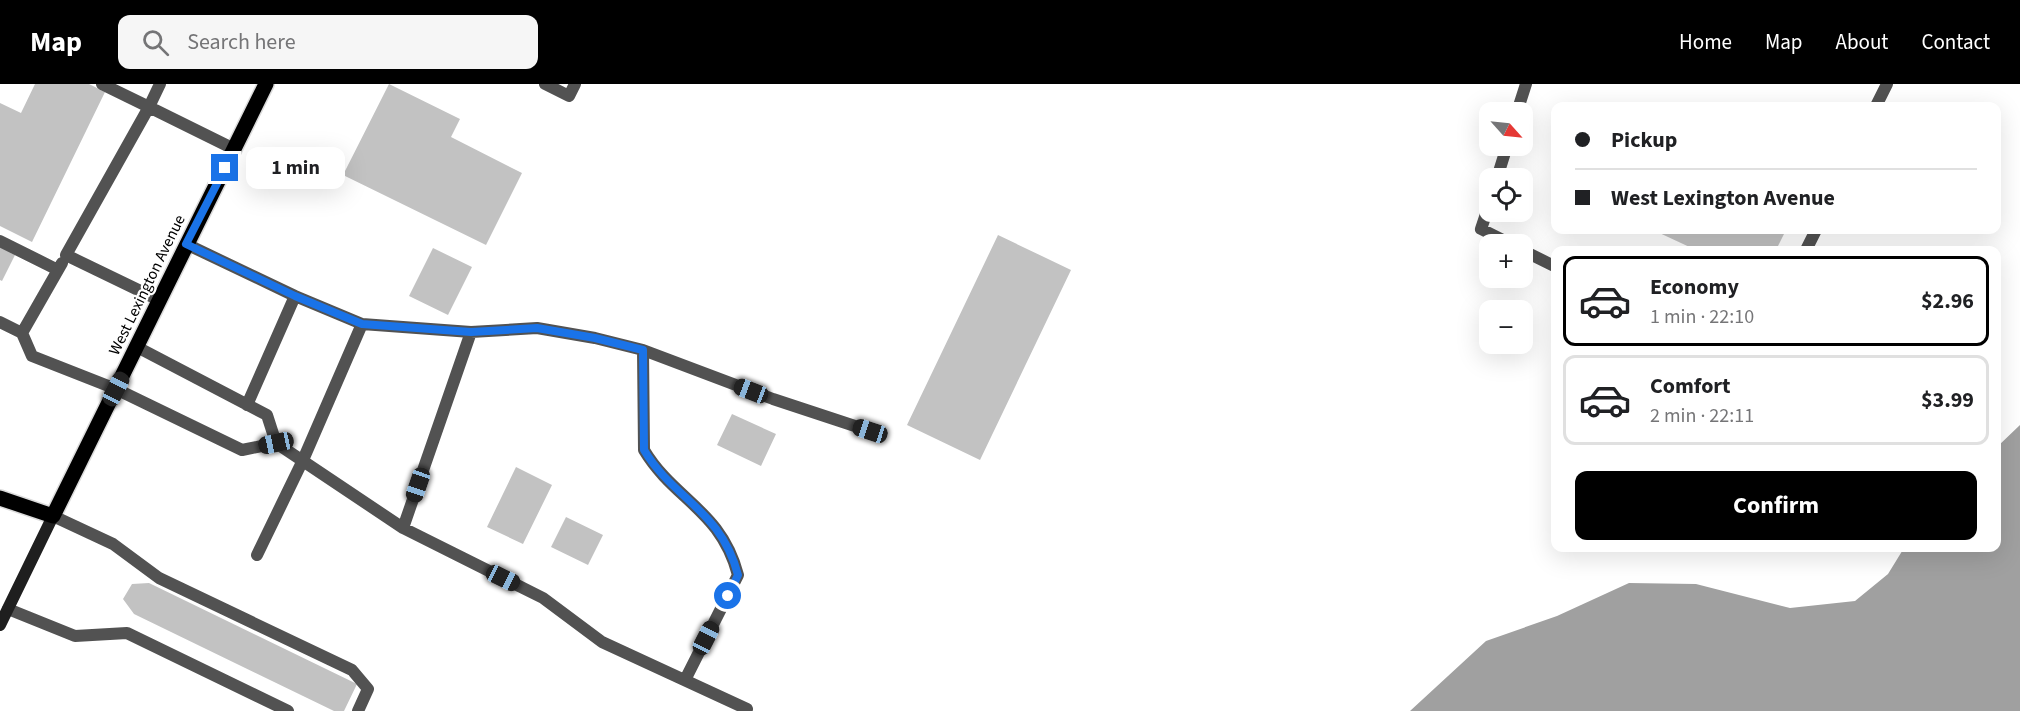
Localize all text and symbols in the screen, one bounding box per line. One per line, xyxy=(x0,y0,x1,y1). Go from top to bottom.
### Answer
search box xyxy=(118,15,538,69)
text: Map xyxy=(30,22,82,62)
icon: search xyxy=(139,26,172,59)
text: Search here xyxy=(187,26,296,58)
text: Home xyxy=(1679,27,1732,57)
text: Map xyxy=(1765,27,1803,57)
text: About xyxy=(1836,27,1888,57)
text: Contact xyxy=(1921,27,1990,57)
north arrow xyxy=(1479,102,1533,156)
map controls xyxy=(1479,102,1533,354)
text: Pickup xyxy=(1611,124,1677,156)
callout: 1 min xyxy=(246,147,345,189)
route end xyxy=(211,154,238,181)
text: 1 min xyxy=(271,154,320,182)
button: locate xyxy=(1479,168,1533,222)
text: West Lexington Avenue xyxy=(1611,182,1835,214)
street label: West Lexington Avenue xyxy=(103,211,191,359)
button: + xyxy=(1479,234,1533,288)
text: Economy xyxy=(1650,271,1739,303)
icon: car xyxy=(1578,274,1632,328)
text: $2.96 xyxy=(1921,285,1974,317)
button: − xyxy=(1479,300,1533,354)
text: 1 min · 22:10 xyxy=(1650,303,1754,331)
car xyxy=(100,369,132,409)
text: Comfort xyxy=(1650,370,1731,402)
icon: car xyxy=(1578,373,1632,427)
car xyxy=(731,376,771,406)
text: $3.99 xyxy=(1921,384,1974,416)
text: 2 min · 22:11 xyxy=(1650,402,1754,430)
car xyxy=(850,417,890,445)
car xyxy=(257,430,295,456)
car xyxy=(404,465,432,505)
button: Confirm xyxy=(1575,471,1977,540)
car xyxy=(483,562,523,594)
route start xyxy=(714,582,741,609)
car xyxy=(690,618,722,658)

